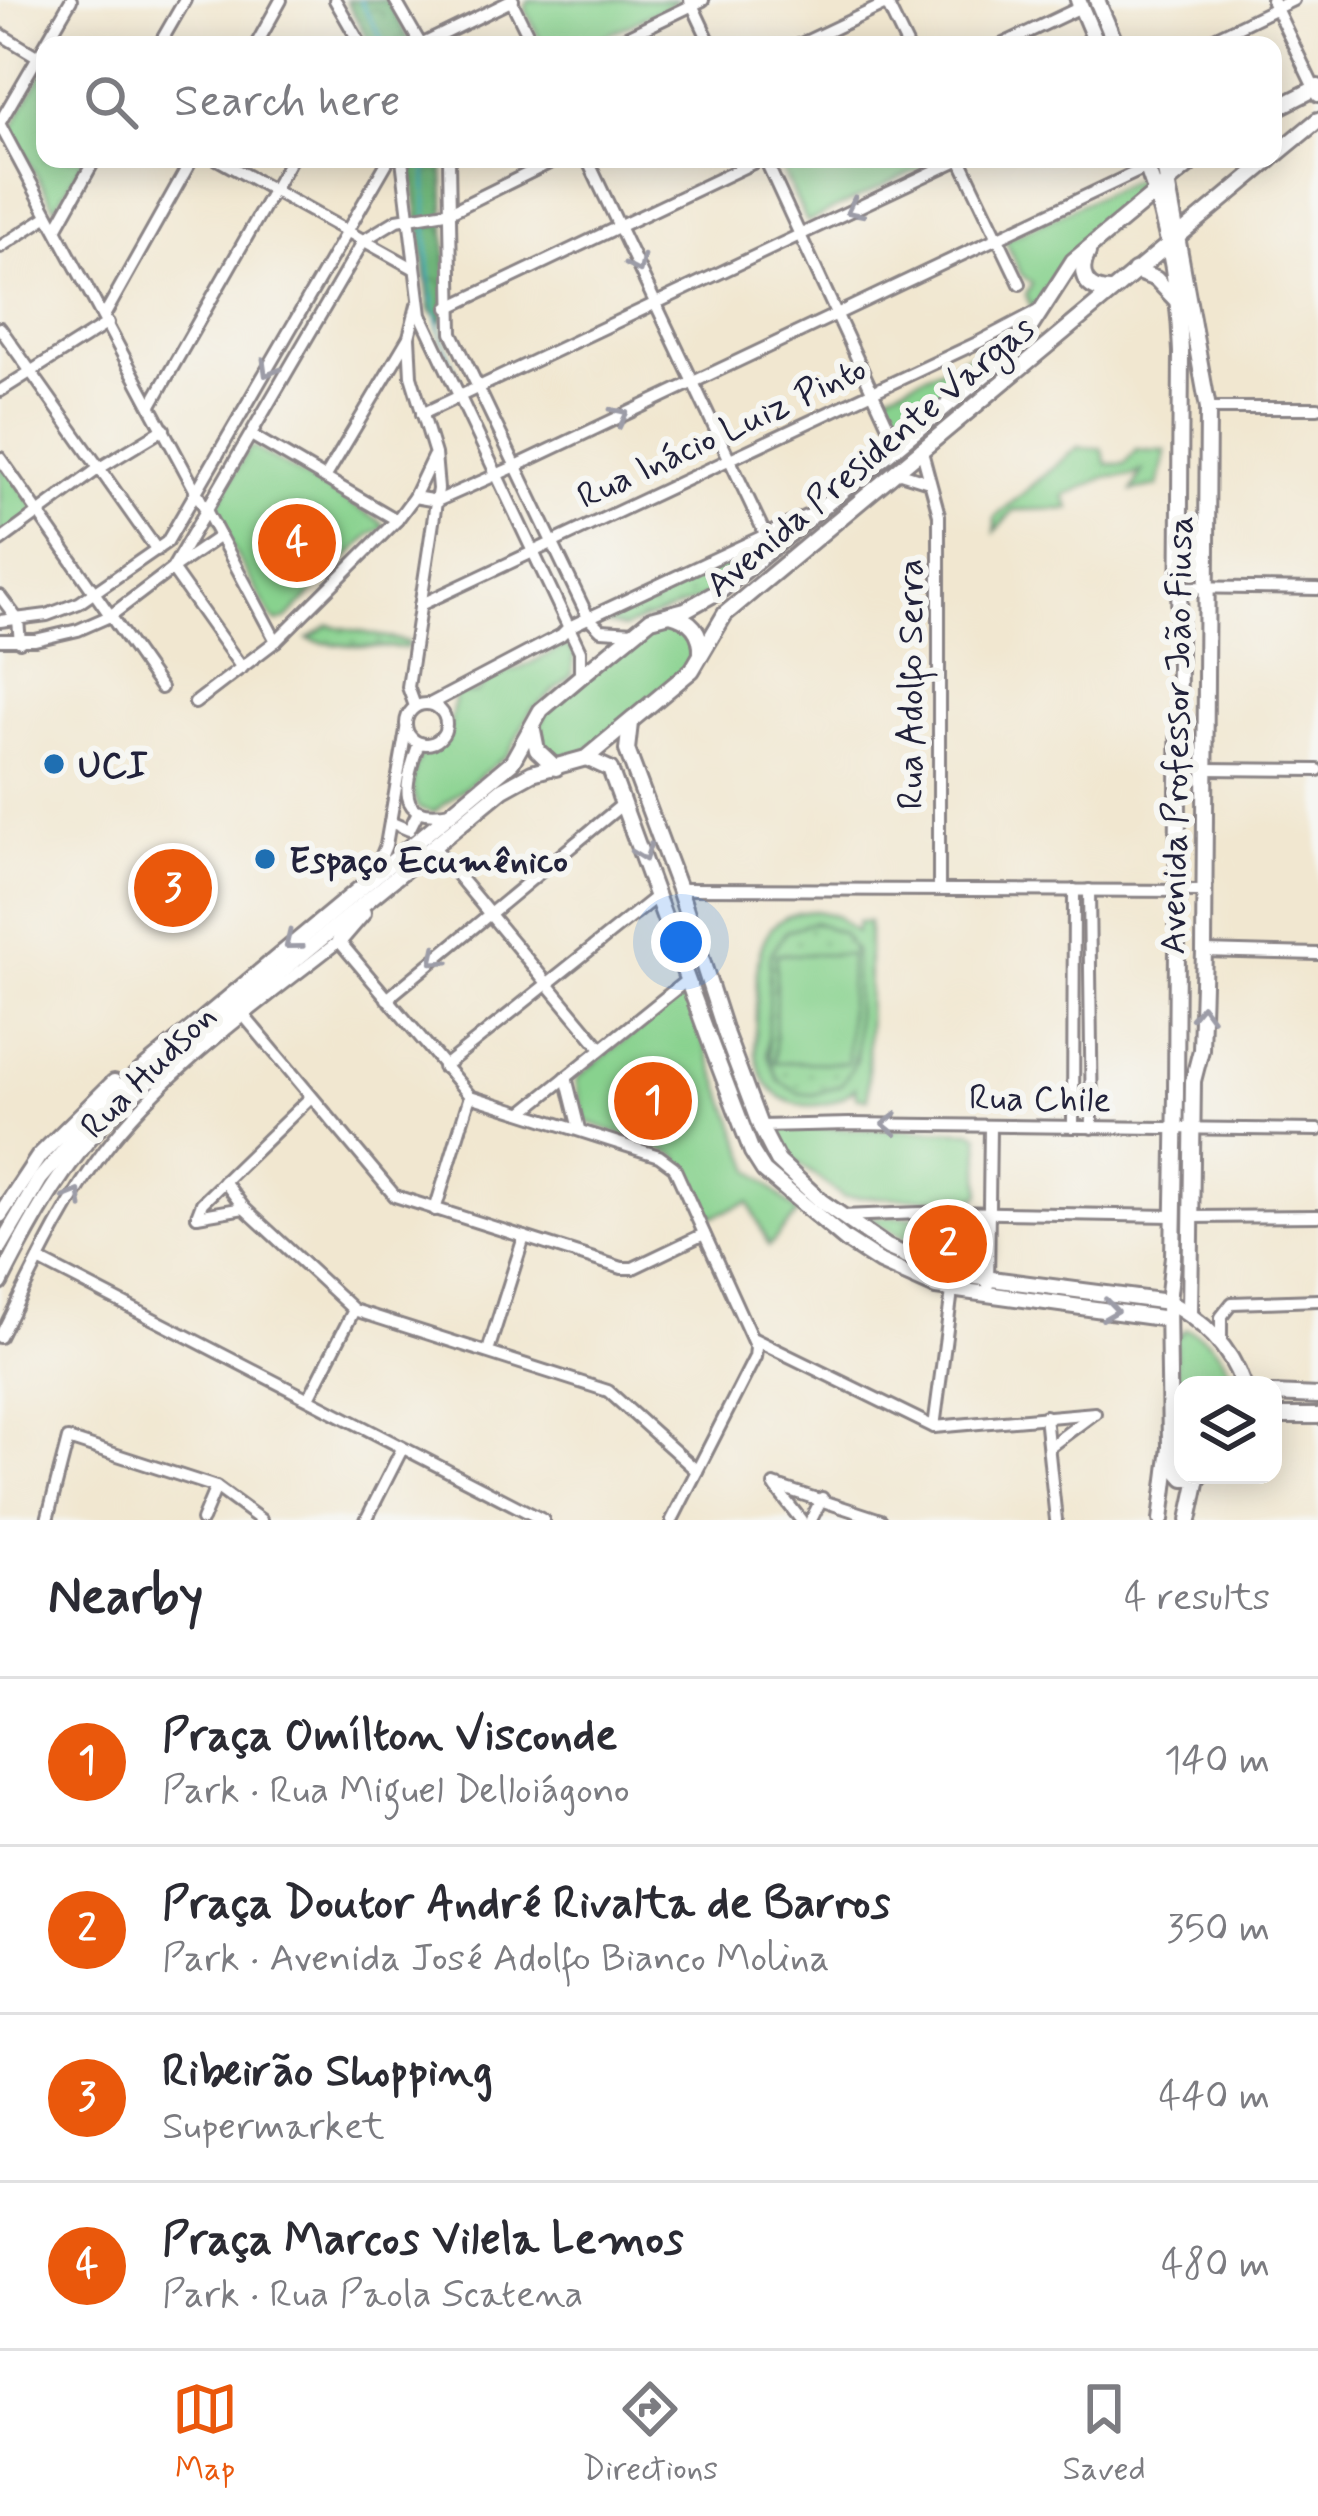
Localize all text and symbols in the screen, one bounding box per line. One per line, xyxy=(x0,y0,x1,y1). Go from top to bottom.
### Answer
search box xyxy=(36,36,1282,168)
icon: search xyxy=(78,69,144,135)
text: Search here xyxy=(174,73,401,132)
one-way arrow xyxy=(845,195,866,218)
one-way arrow xyxy=(623,253,646,274)
street label: Avenida Presidente Vargas xyxy=(697,306,1047,611)
street label: Rua Inácio Luiz Pinto xyxy=(570,347,875,522)
one-way arrow xyxy=(261,356,284,378)
one-way arrow xyxy=(608,407,629,430)
pin: 4 xyxy=(258,498,336,588)
street label: Avenida Professor João Fiusa xyxy=(1151,515,1206,955)
street label: Rua Adolfo Serra xyxy=(889,559,938,809)
place label: UCI xyxy=(78,744,148,791)
marker: UCI xyxy=(41,751,67,777)
place label: Espaço Ecumênico xyxy=(289,839,568,886)
one-way arrow xyxy=(628,841,653,862)
pin: 3 xyxy=(134,843,212,933)
marker: Espaço Ecumênico xyxy=(252,846,278,872)
your location xyxy=(651,912,711,972)
one-way arrow xyxy=(284,927,306,949)
one-way arrow xyxy=(429,943,451,965)
street label: Rua Hudson xyxy=(71,994,227,1150)
one-way arrow xyxy=(1188,1003,1214,1022)
pin: 1 xyxy=(614,1056,692,1146)
street label: Rua Chile xyxy=(968,1076,1111,1125)
one-way arrow xyxy=(880,1112,899,1138)
one-way arrow xyxy=(60,1188,83,1209)
pin: 2 xyxy=(909,1199,987,1289)
one-way arrow xyxy=(1100,1296,1120,1322)
map controls xyxy=(1174,1376,1282,1484)
button: layers xyxy=(1174,1376,1282,1484)
text: Nearby xyxy=(48,1565,203,1631)
text: 4 results xyxy=(1124,1573,1270,1624)
text: Praça Omílton Visconde xyxy=(162,1707,617,1766)
text: 1 xyxy=(78,1736,96,1787)
text: 140 m xyxy=(1164,1736,1270,1787)
text: Park · Rua Miguel Delloiágono xyxy=(162,1766,630,1817)
text: Praça Doutor André Rivalta de Barros xyxy=(162,1875,890,1934)
text: 2 xyxy=(77,1904,97,1955)
text: 350 m xyxy=(1167,1904,1270,1955)
text: Park · Avenida José Adolfo Bianco Molina xyxy=(162,1934,830,1985)
text: Ribeirão Shopping xyxy=(162,2043,493,2102)
text: 3 xyxy=(78,2072,96,2123)
text: 440 m xyxy=(1159,2072,1270,2123)
text: Supermarket xyxy=(162,2102,385,2153)
text: Praça Marcos Vilela Lemos xyxy=(162,2211,684,2270)
text: 4 xyxy=(76,2240,98,2291)
text: 480 m xyxy=(1161,2240,1270,2291)
text: Park · Rua Paola Scatena xyxy=(162,2270,583,2321)
tab: Map xyxy=(172,2376,238,2492)
tab: Directions xyxy=(582,2376,718,2492)
tab: Saved xyxy=(1062,2376,1146,2492)

